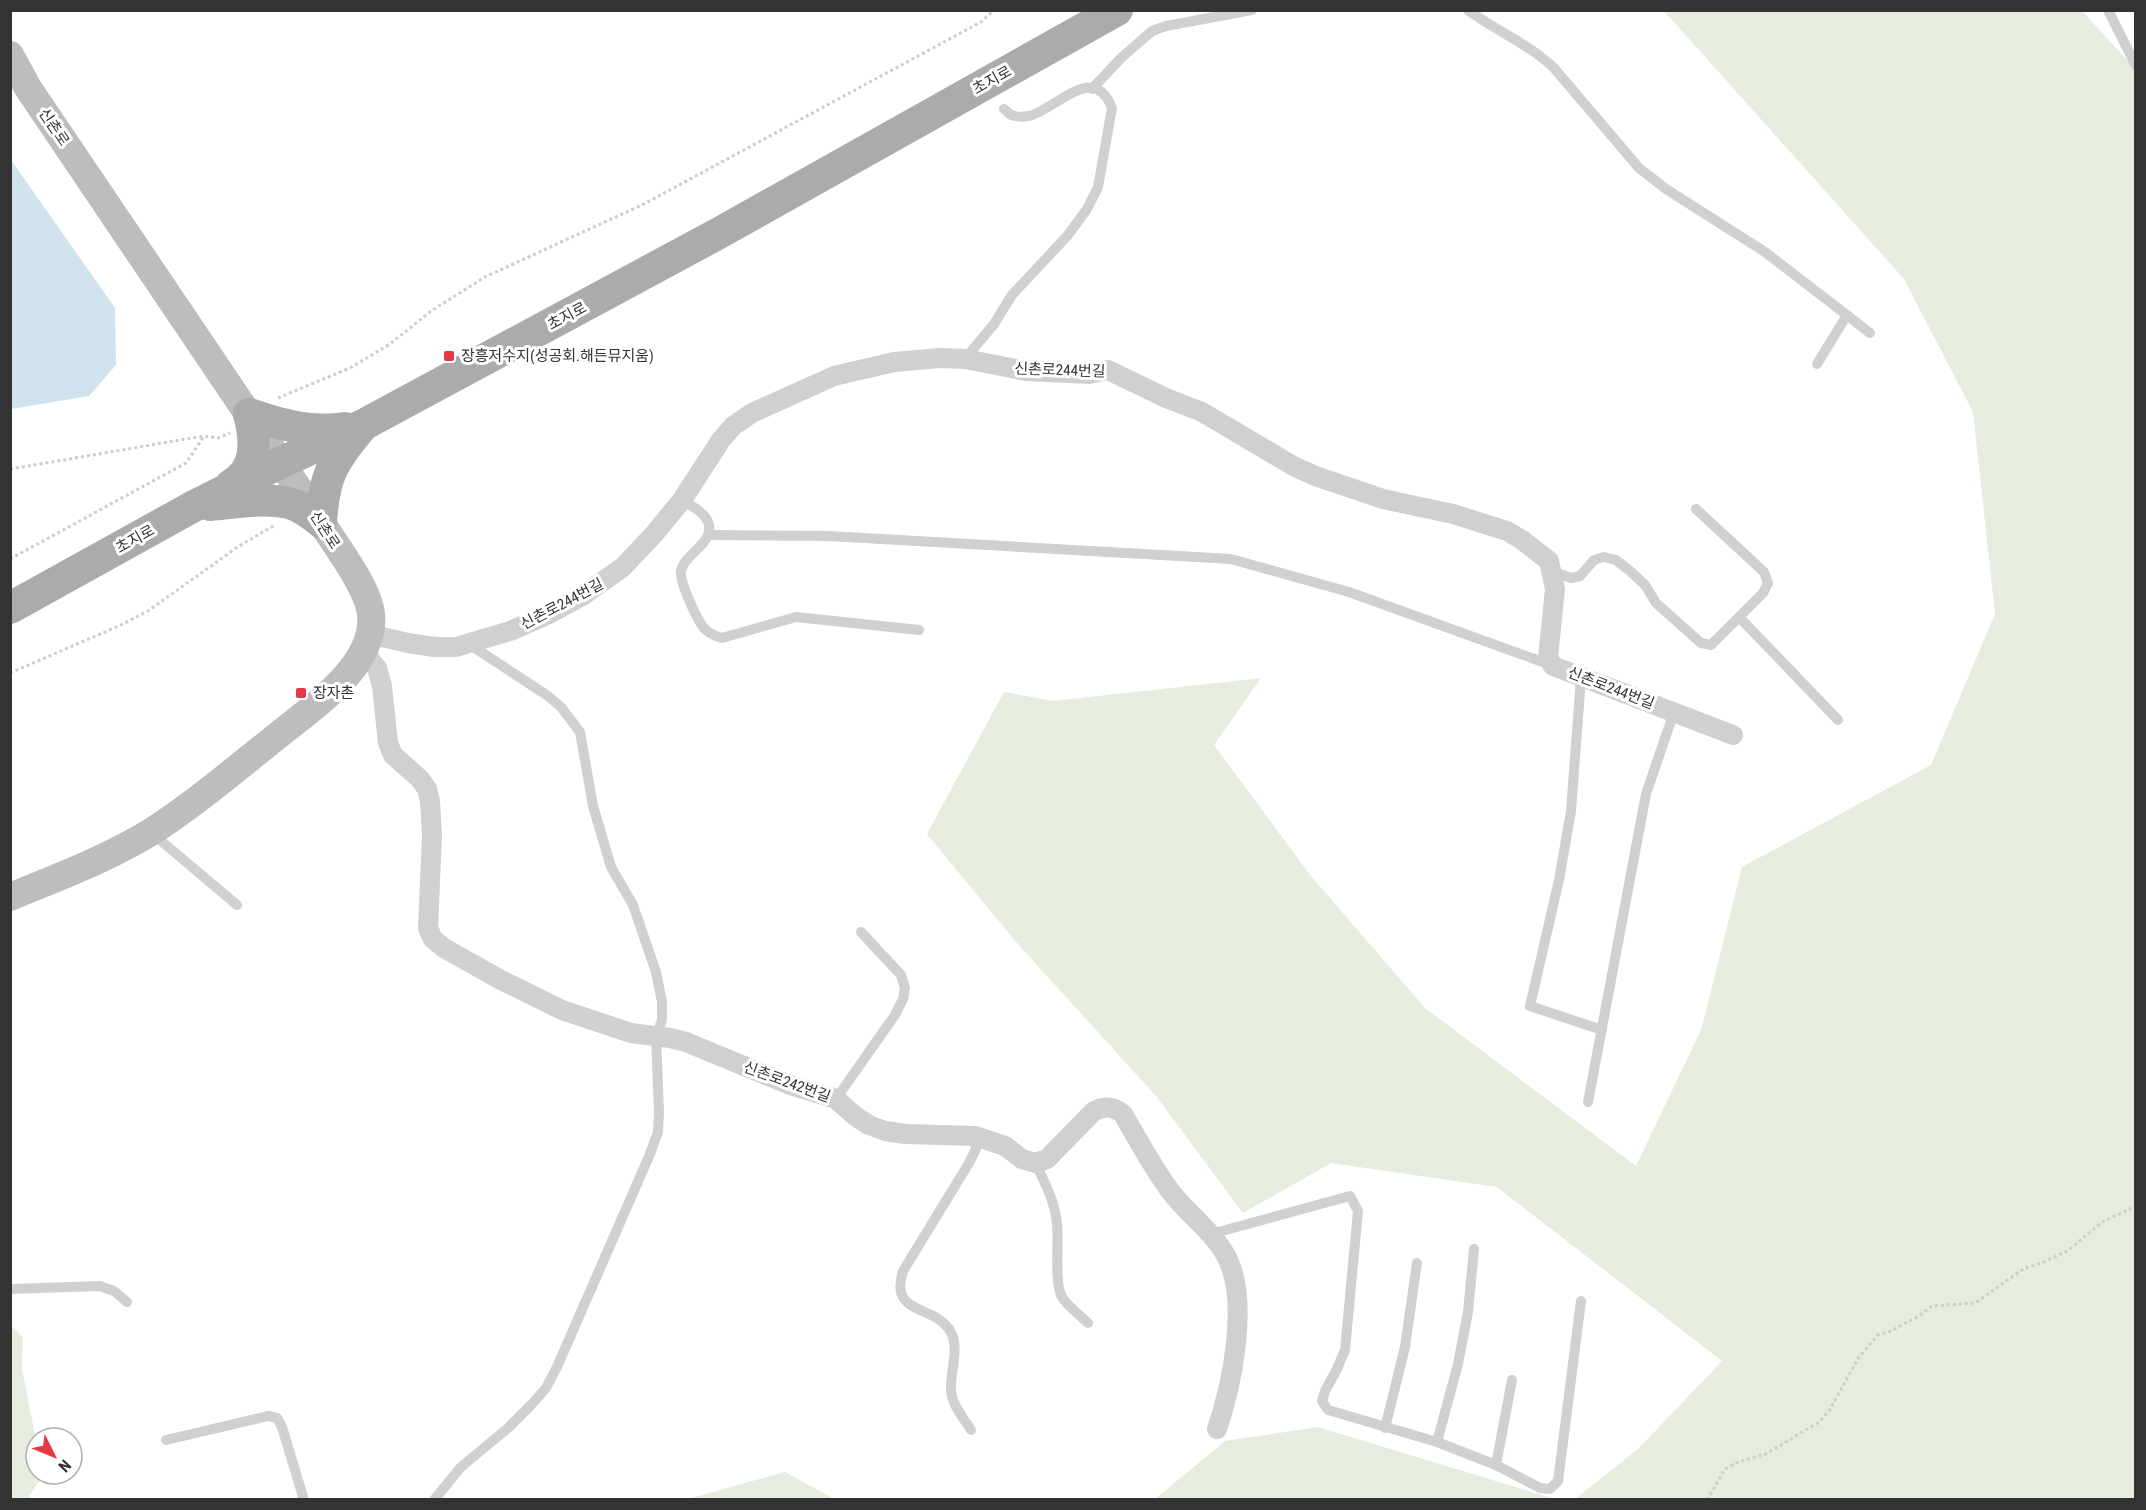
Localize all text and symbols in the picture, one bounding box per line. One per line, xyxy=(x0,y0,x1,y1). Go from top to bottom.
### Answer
street label: 초지로 xyxy=(970,62,1014,98)
street label: 신촌로 xyxy=(35,105,73,149)
street label: 초지로 xyxy=(544,298,590,334)
place label: 장흥저수지(성공회.해든뮤지움) xyxy=(461,347,654,365)
marker: 장흥저수지(성공회.해든뮤지움) xyxy=(442,349,456,363)
street label: 신촌로244번길 xyxy=(1014,359,1106,381)
street label: 신촌로 xyxy=(306,508,344,552)
street label: 초지로 xyxy=(113,521,157,557)
street label: 신촌로244번길 xyxy=(518,575,606,633)
street label: 신촌로244번길 xyxy=(1565,663,1657,713)
place label: 장자촌 xyxy=(313,684,354,702)
marker: 장자촌 xyxy=(294,686,308,700)
street label: 신촌로242번길 xyxy=(741,1058,833,1106)
north arrow xyxy=(24,1426,84,1486)
text: N xyxy=(54,1456,75,1476)

